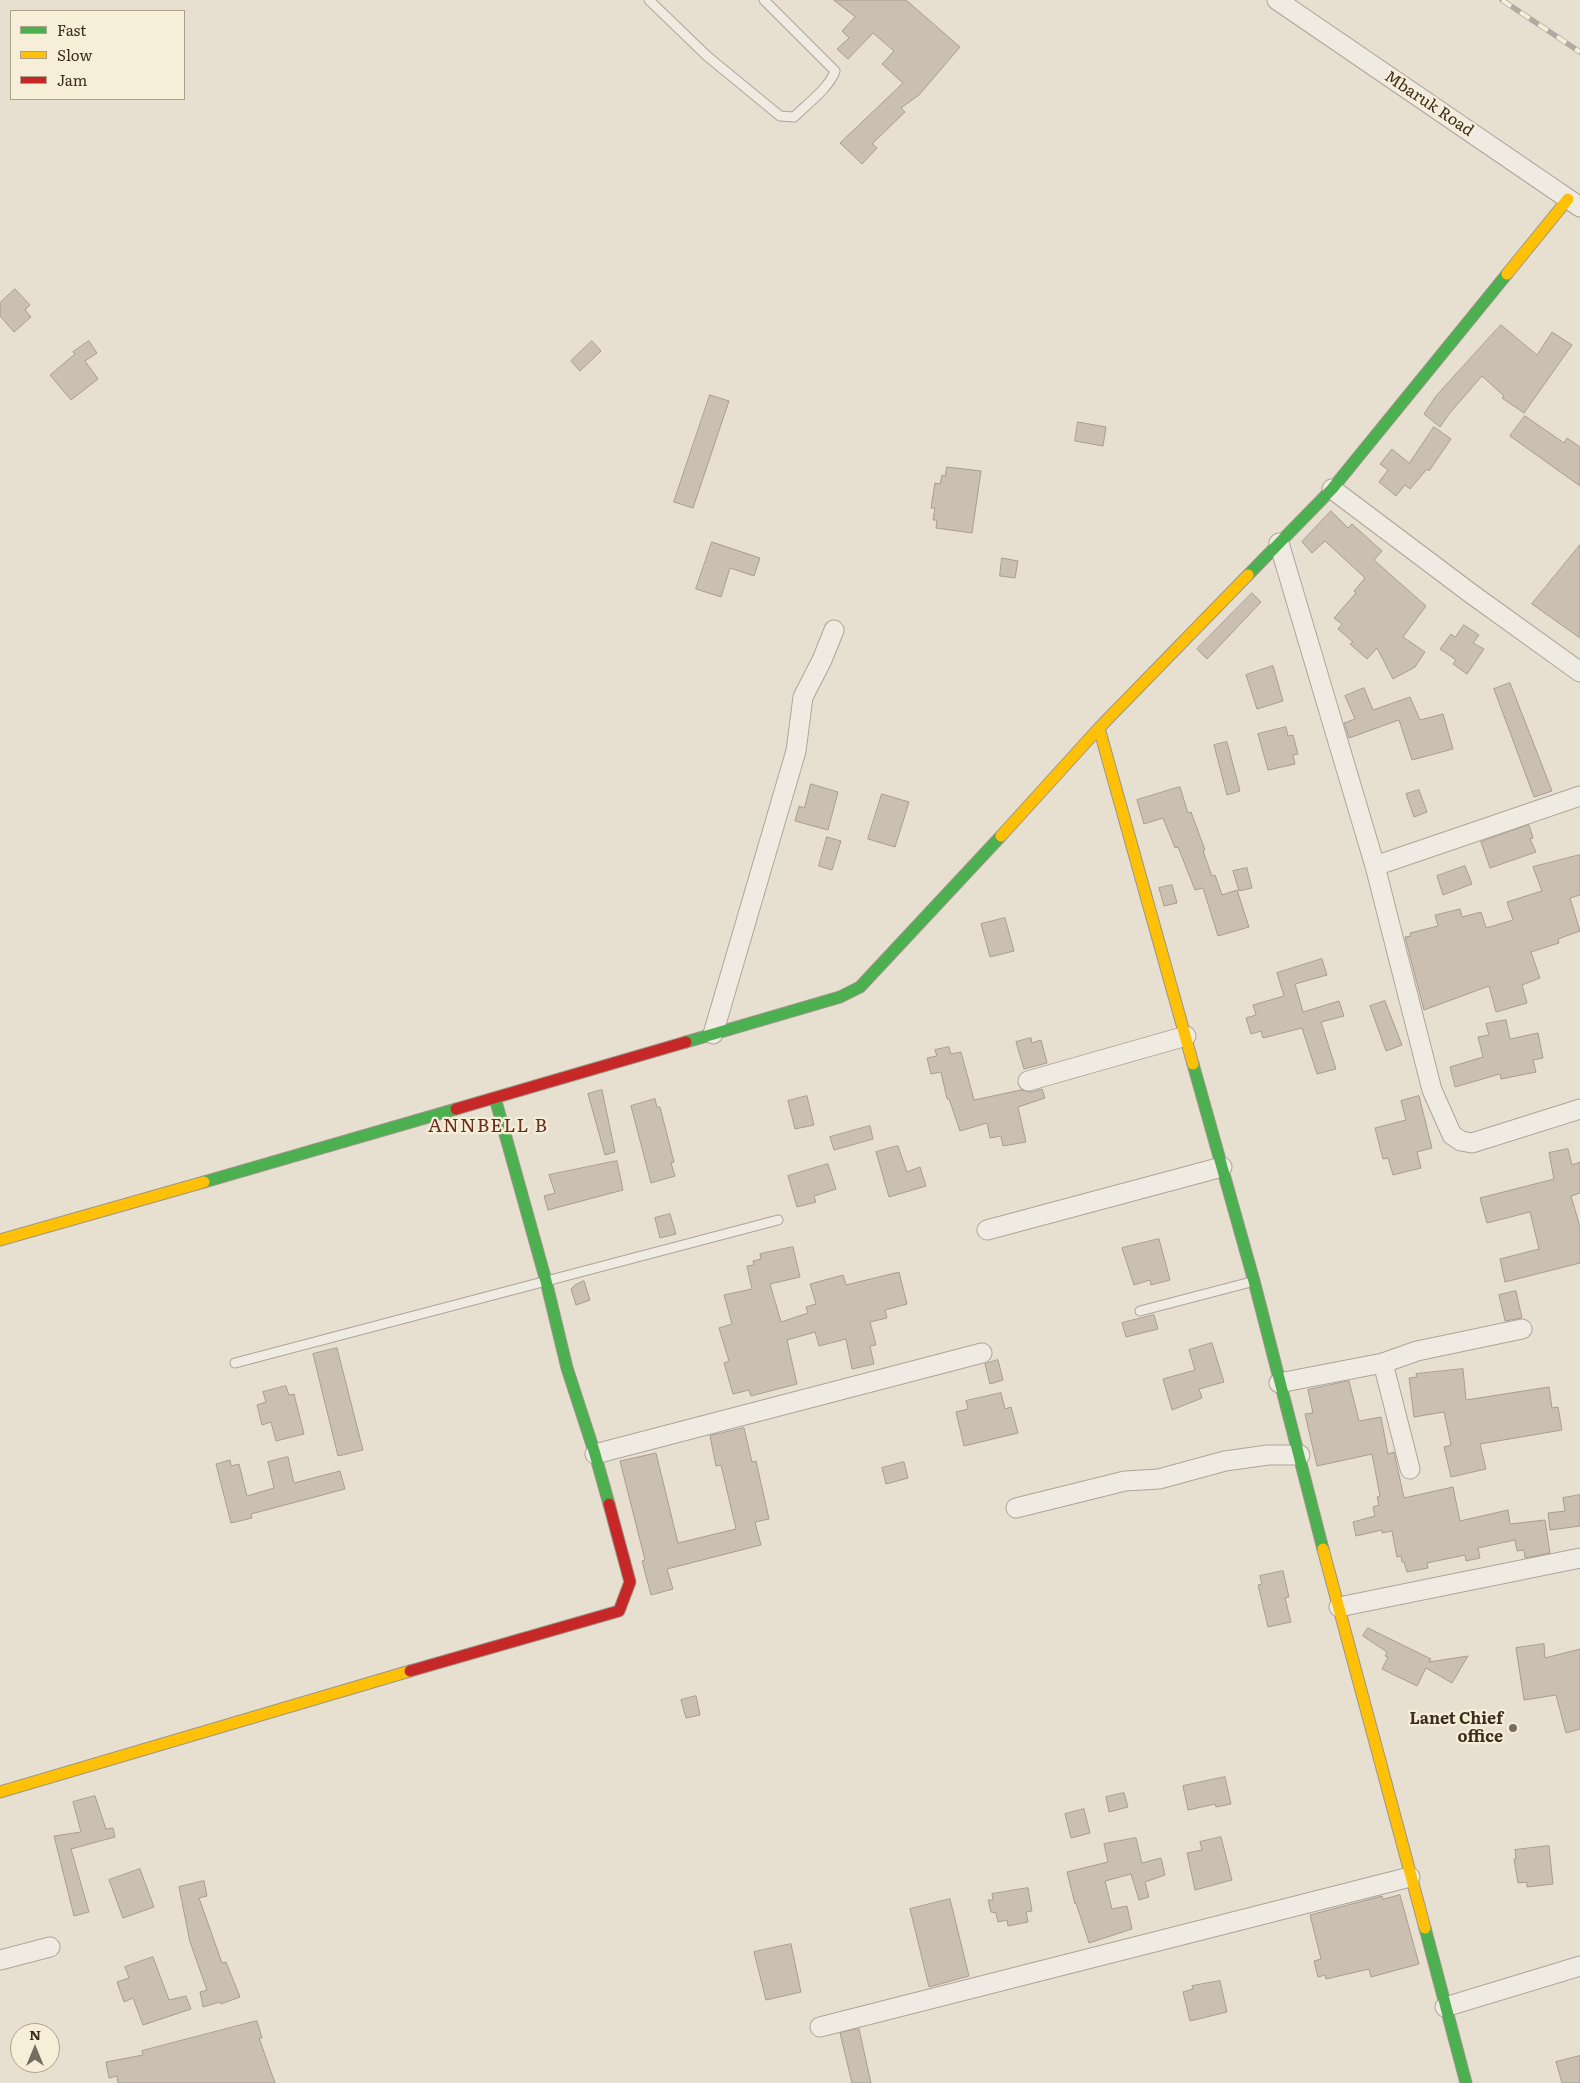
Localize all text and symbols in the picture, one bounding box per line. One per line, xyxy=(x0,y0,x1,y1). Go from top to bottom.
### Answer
legend xyxy=(10,10,185,100)
text: Fast xyxy=(57,18,86,41)
text: Slow xyxy=(57,43,92,66)
street label: Mbaruk Road xyxy=(1381,67,1477,141)
text: Jam xyxy=(57,68,87,91)
district label: ANNBELL B xyxy=(427,1115,549,1137)
place label: Lanet Chief office xyxy=(1409,1709,1503,1747)
marker: Lanet Chief office xyxy=(1507,1722,1519,1734)
north arrow xyxy=(10,2023,60,2073)
text: N xyxy=(29,2024,41,2044)

